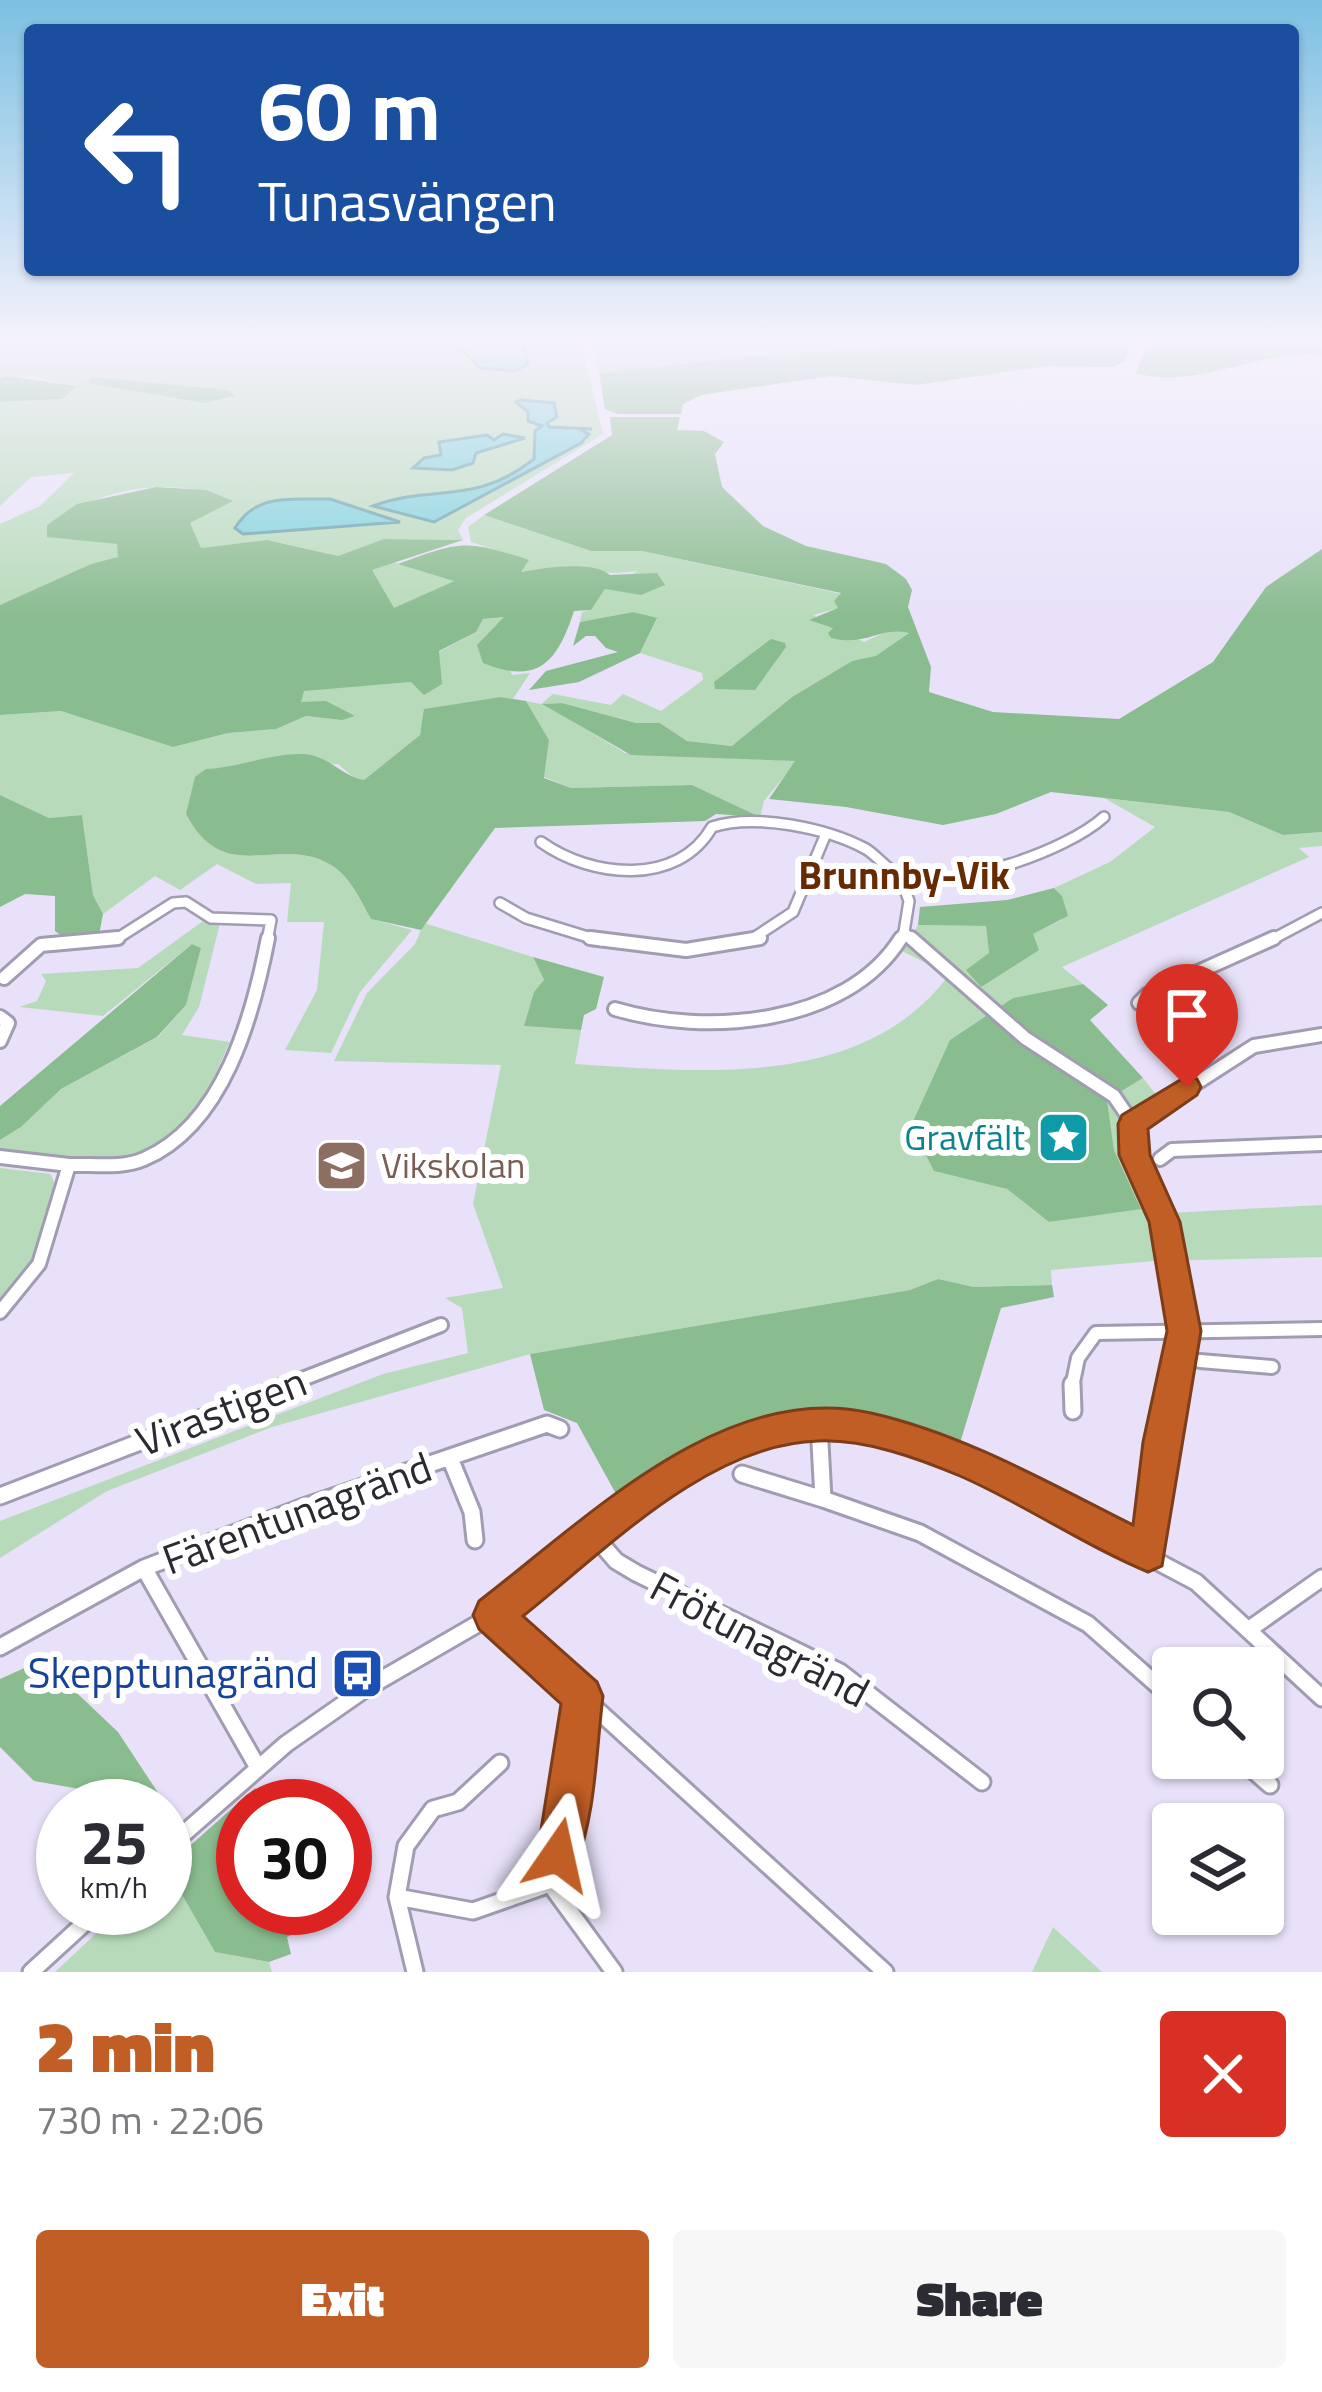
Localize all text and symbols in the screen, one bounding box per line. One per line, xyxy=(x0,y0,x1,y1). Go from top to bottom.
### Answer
text: 60 m xyxy=(258,45,441,173)
icon: left xyxy=(60,72,216,228)
text: Tunasvängen xyxy=(258,160,557,242)
district label: Brunnby-Vik xyxy=(798,845,1010,904)
pin xyxy=(1136,964,1238,1087)
icon: arrive xyxy=(1154,982,1220,1048)
place label: Gravfält xyxy=(904,1109,1025,1164)
place icon: Gravfält xyxy=(1036,1109,1092,1165)
school or university icon: Vikskolan xyxy=(314,1137,370,1193)
place label: Vikskolan xyxy=(381,1137,525,1192)
street label: Virastigen xyxy=(126,1348,315,1472)
street label: Färentunagränd xyxy=(153,1434,440,1590)
street label: Frötunagränd xyxy=(640,1554,881,1723)
place label: Skepptunagränd xyxy=(28,1640,318,1704)
bus stop icon: Skepptunagränd xyxy=(329,1645,385,1701)
map controls xyxy=(1152,1647,1284,1935)
button: search xyxy=(1152,1647,1284,1779)
speed limit sign: 30 xyxy=(216,1779,372,1935)
position arrow xyxy=(495,1792,621,1918)
text: 25 xyxy=(80,1796,148,1887)
button: layers xyxy=(1152,1803,1284,1935)
text: km/h xyxy=(80,1864,148,1910)
text: 2 min xyxy=(36,1990,215,2100)
button: close xyxy=(1160,2011,1286,2137)
text: 730 m · 22:06 xyxy=(36,2090,264,2149)
button: Exit xyxy=(36,2230,649,2368)
button: Share xyxy=(673,2230,1286,2368)

